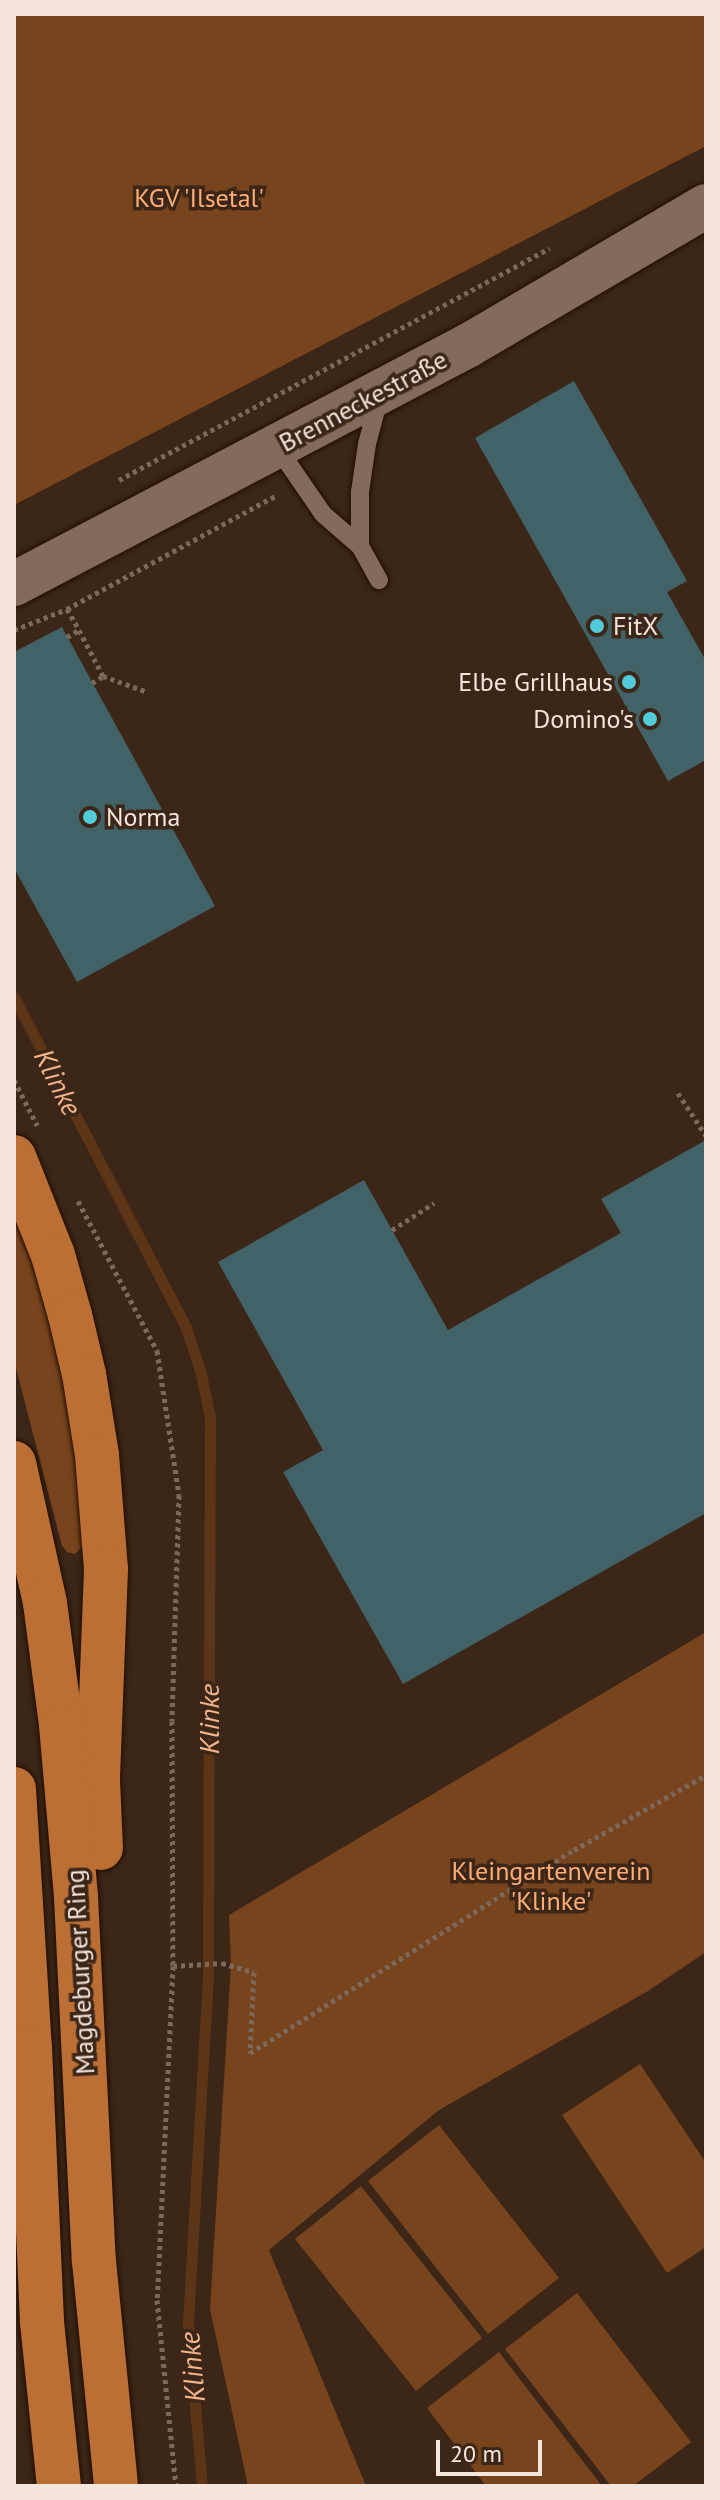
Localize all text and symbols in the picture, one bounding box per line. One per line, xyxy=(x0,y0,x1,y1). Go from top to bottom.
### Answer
park label: KGV 'Ilsetal' xyxy=(133,182,265,214)
street label: Brenneckestraße xyxy=(274,344,452,458)
place label: FitX xyxy=(613,610,658,642)
marker: FitX xyxy=(588,617,606,635)
place label: Elbe Grillhaus xyxy=(458,666,613,698)
marker: Elbe Grillhaus xyxy=(620,673,638,691)
place label: Domino's xyxy=(533,703,634,735)
marker: Domino's xyxy=(641,710,659,728)
place label: Norma xyxy=(106,801,180,833)
marker: Norma xyxy=(81,808,99,826)
water label: Klinke xyxy=(27,1043,89,1121)
water label: Klinke xyxy=(192,1684,226,1754)
park label: Kleingartenverein 'Klinke' xyxy=(452,1855,650,1916)
street label: Magdeburger Ring xyxy=(59,1869,101,2075)
water label: Klinke xyxy=(172,2330,212,2404)
scale bar xyxy=(440,2424,546,2474)
text: 20 m xyxy=(450,2438,502,2469)

